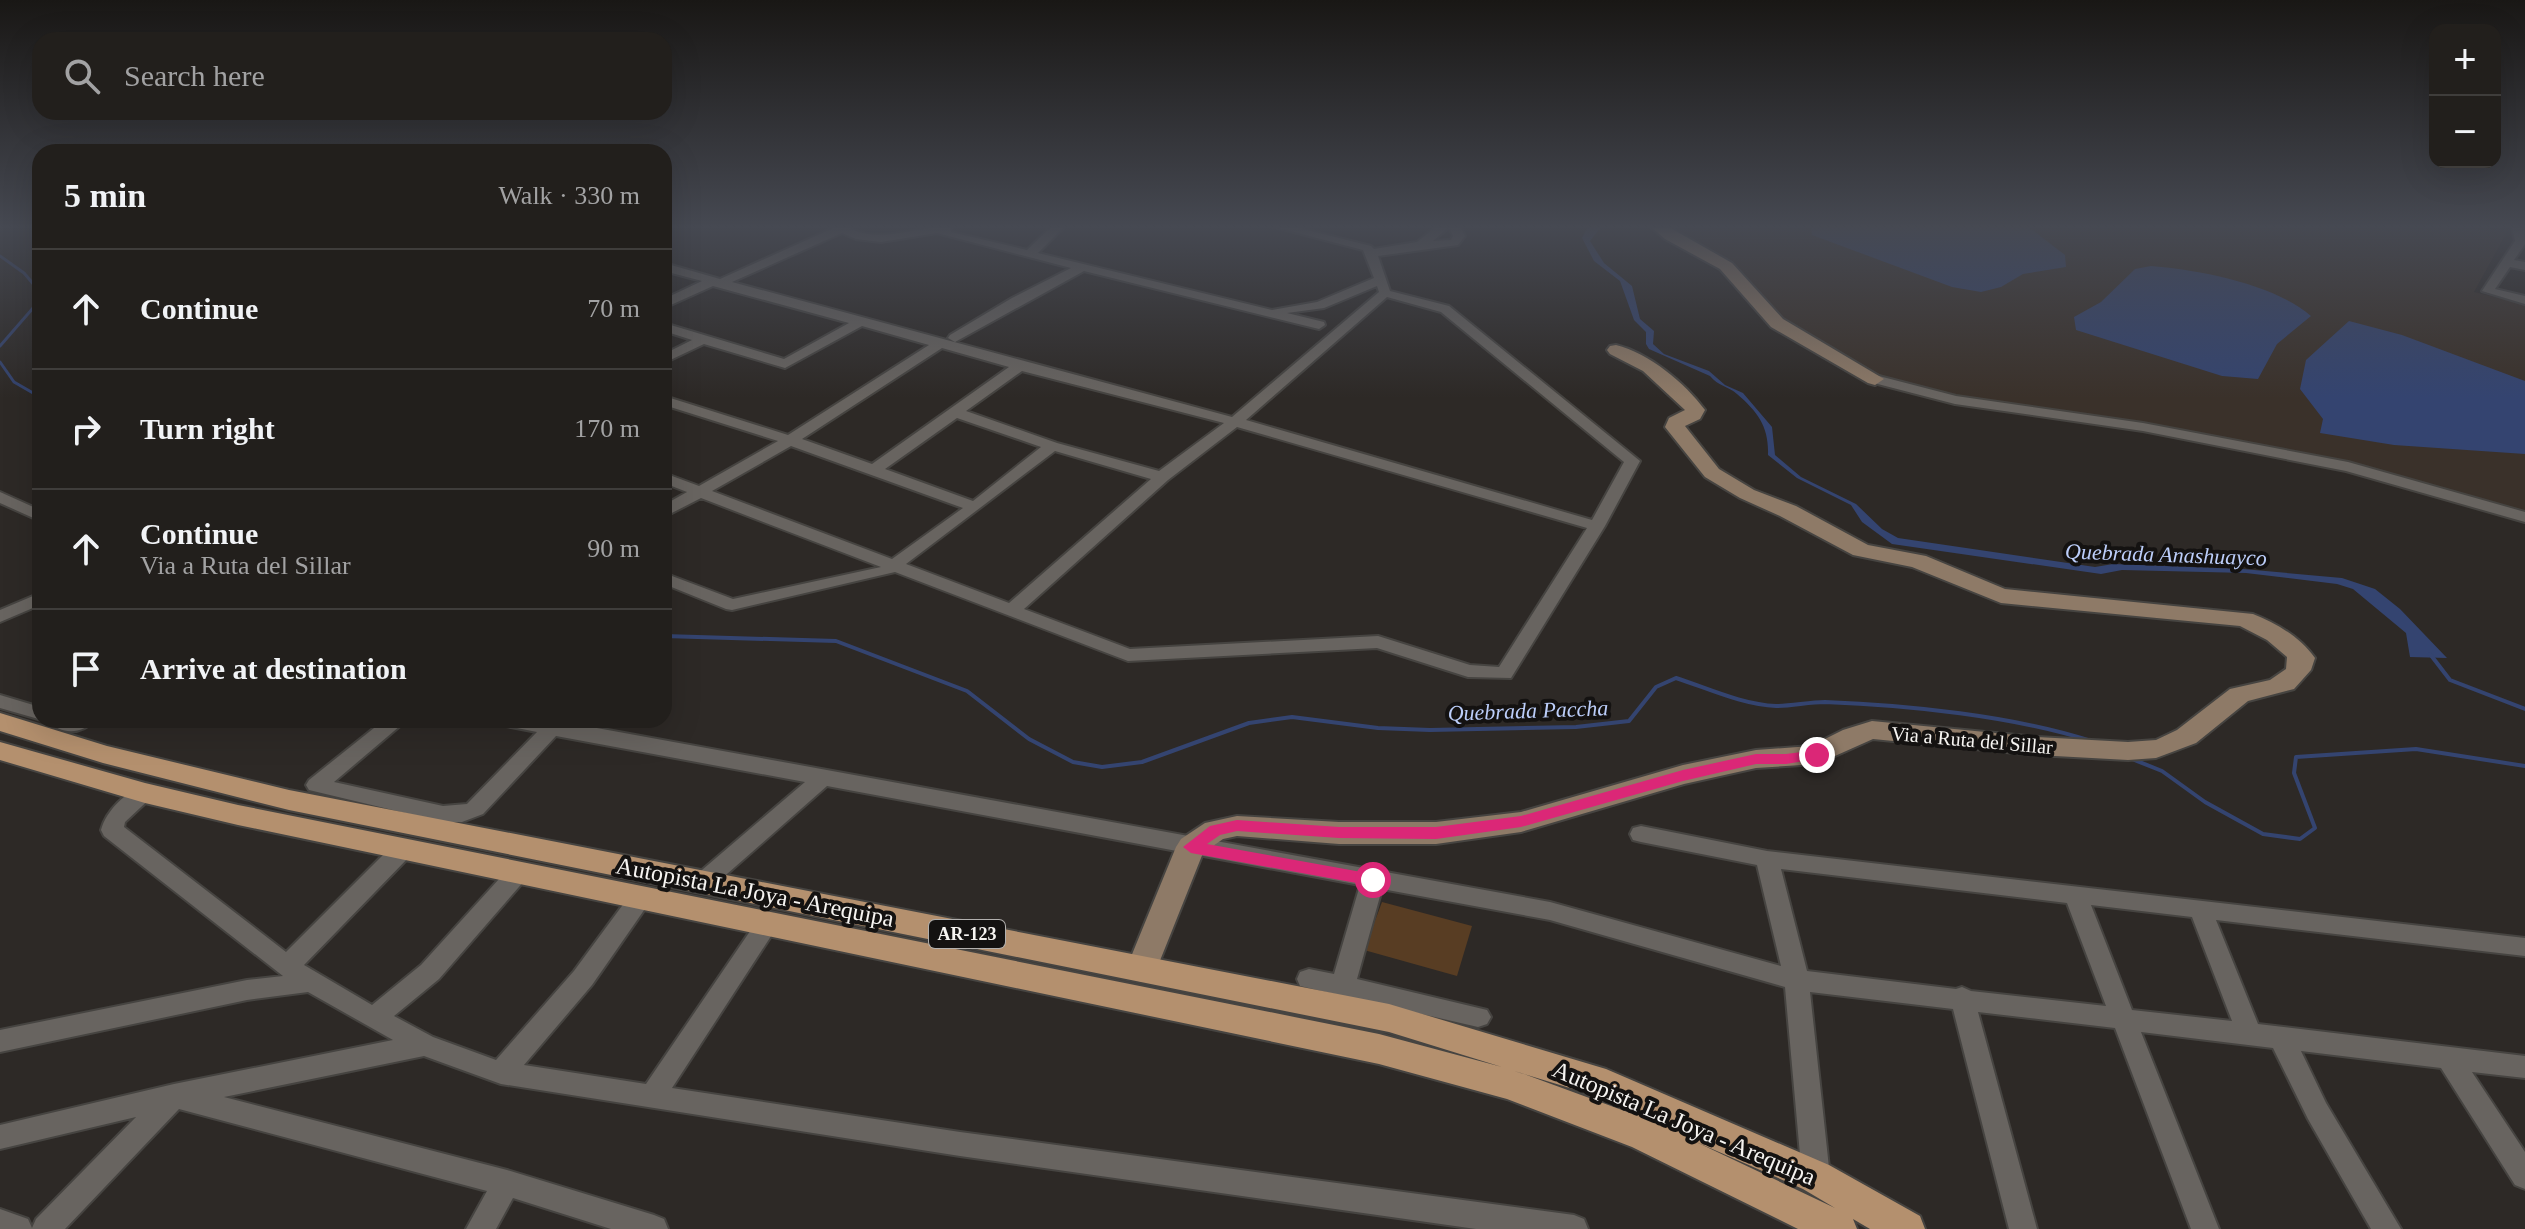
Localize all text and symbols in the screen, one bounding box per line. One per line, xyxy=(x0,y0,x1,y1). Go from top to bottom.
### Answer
map controls xyxy=(2429,24,2501,168)
button: + xyxy=(2429,24,2501,96)
search box xyxy=(32,32,672,120)
icon: search xyxy=(60,54,104,98)
text: Search here xyxy=(124,59,265,92)
button: − xyxy=(2429,96,2501,168)
text: 5 min xyxy=(64,177,146,214)
text: Walk · 330 m xyxy=(498,181,640,210)
icon: ahead xyxy=(64,287,108,331)
text: Continue xyxy=(140,292,258,325)
text: 70 m xyxy=(587,294,640,323)
icon: right xyxy=(64,407,108,451)
text: Turn right xyxy=(140,412,275,445)
text: 170 m xyxy=(574,414,640,443)
text: Continue xyxy=(140,517,258,550)
icon: ahead xyxy=(64,527,108,571)
text: 90 m xyxy=(587,534,640,563)
water label: Quebrada Anashuayco xyxy=(2065,538,2267,571)
text: Via a Ruta del Sillar xyxy=(140,551,351,580)
icon: arrive xyxy=(64,647,108,691)
text: Arrive at destination xyxy=(140,652,407,685)
water label: Quebrada Paccha xyxy=(1447,695,1609,726)
street label: Via a Ruta del Sillar xyxy=(1890,722,2054,758)
route end xyxy=(1799,737,1835,773)
street label: Autopista La Joya - Arequipa xyxy=(614,852,897,932)
route start xyxy=(1355,862,1391,898)
road number: AR-123 xyxy=(929,920,1005,948)
street label: Autopista La Joya - Arequipa xyxy=(1549,1056,1819,1190)

